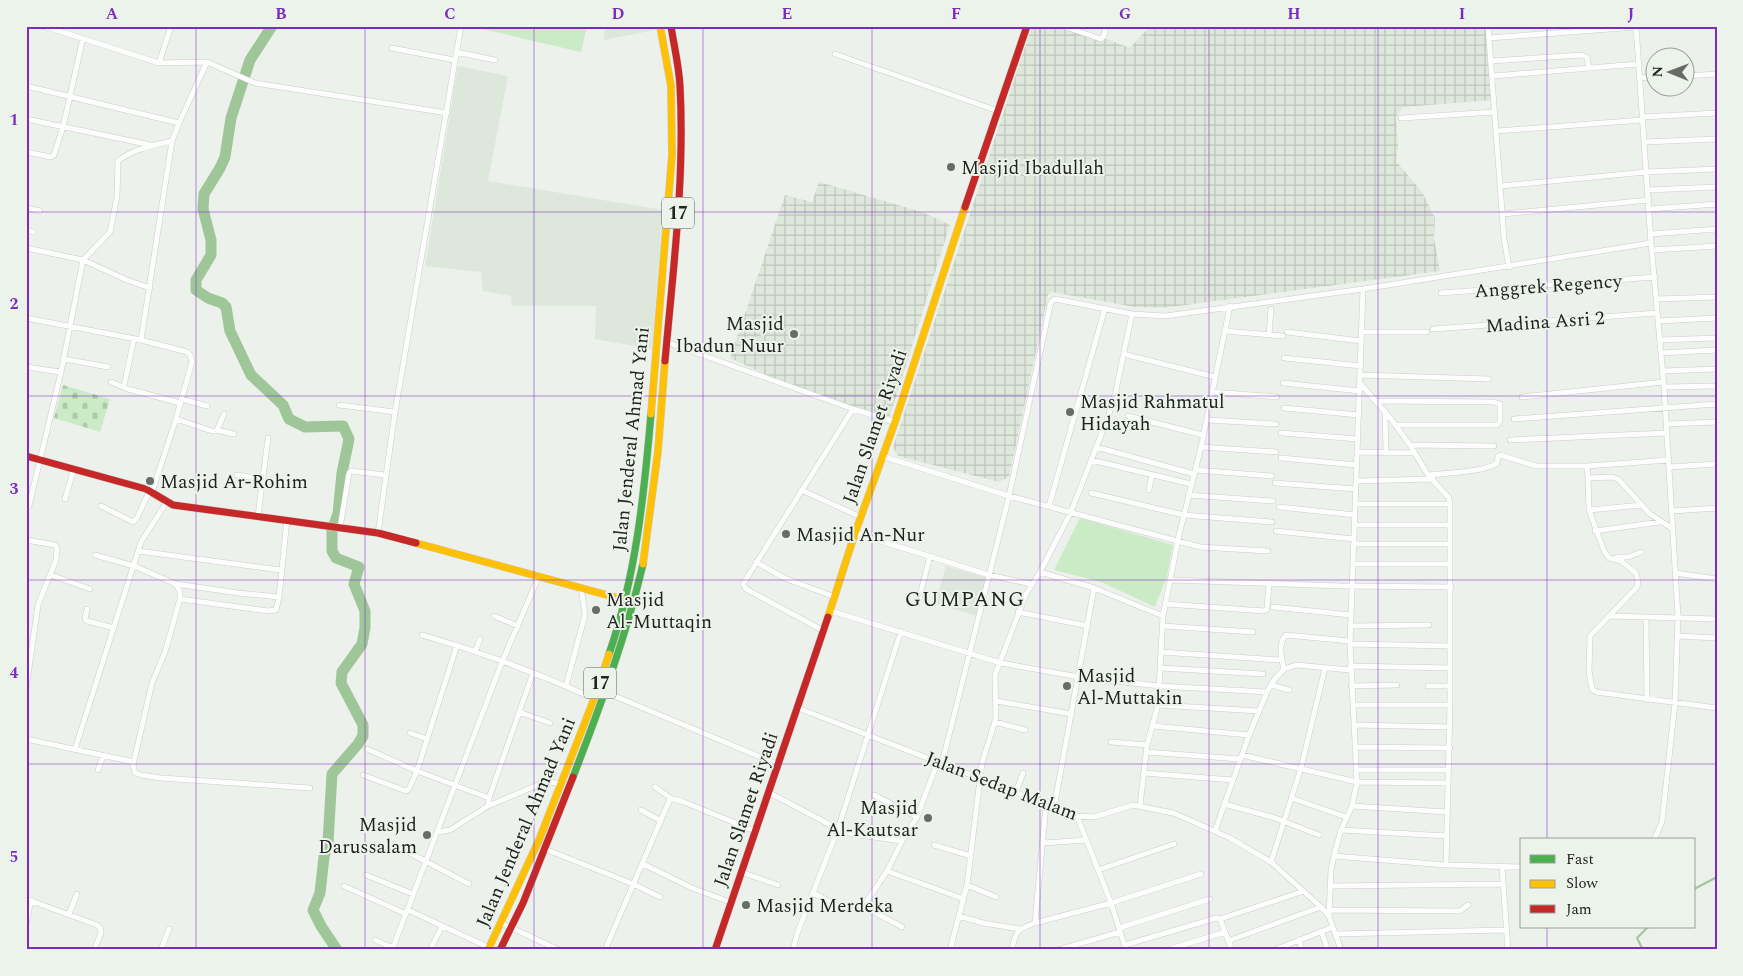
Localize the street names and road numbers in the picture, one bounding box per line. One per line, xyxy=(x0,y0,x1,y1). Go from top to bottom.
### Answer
road number: 17 xyxy=(662,198,694,228)
street label: Anggrek Regency xyxy=(1473,267,1624,306)
street label: Madina Asri 2 xyxy=(1485,304,1606,341)
street label: Jalan Jenderal Ahmad Yani xyxy=(605,325,658,553)
street label: Jalan Slamet Riyadi xyxy=(835,345,916,508)
road number: 17 xyxy=(584,668,616,698)
street label: Jalan Jenderal Ahmad Yani xyxy=(469,713,584,932)
street label: Jalan Slamet Riyadi xyxy=(706,728,787,891)
street label: Jalan Sedap Malam xyxy=(921,744,1082,829)

